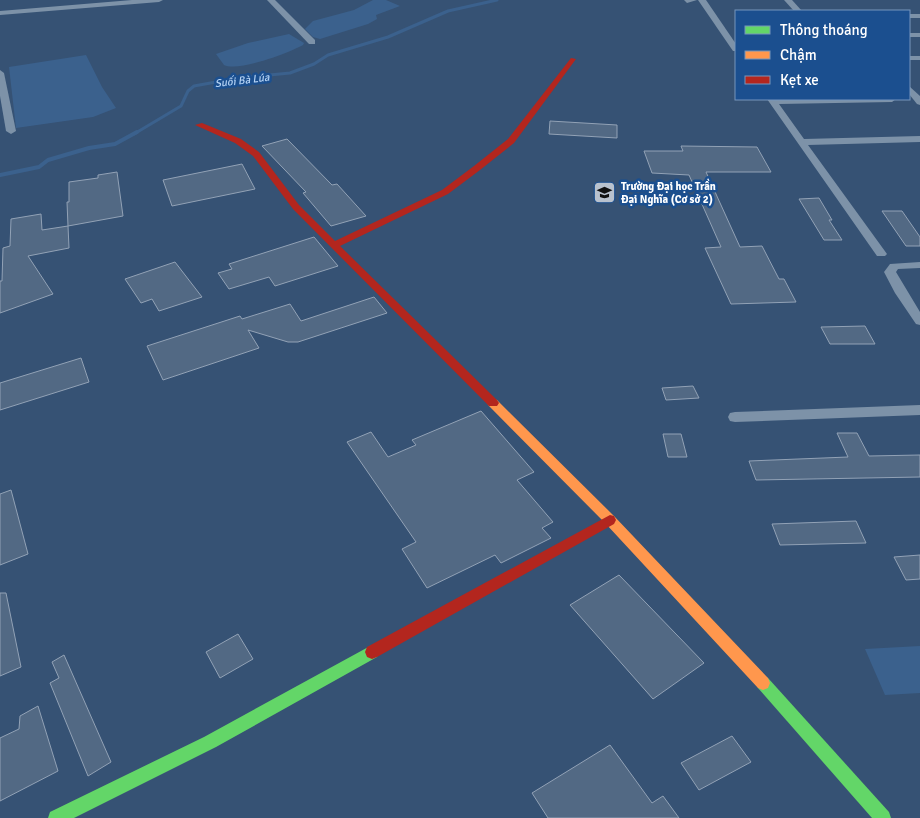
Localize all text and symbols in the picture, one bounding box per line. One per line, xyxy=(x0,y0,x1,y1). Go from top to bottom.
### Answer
legend xyxy=(735,10,910,100)
text: Thông thoáng xyxy=(780,21,868,39)
text: Chậm xyxy=(780,46,817,64)
water label: Suối Bà Lúa xyxy=(214,71,271,90)
text: Kẹt xe xyxy=(780,71,819,89)
place label: Trường Đại học Trần Đại Nghĩa (Cơ sở 2) xyxy=(621,178,716,206)
school or university icon: Trường Đại học Trần Đại Nghĩa (Cơ sở 2) xyxy=(593,180,617,204)

